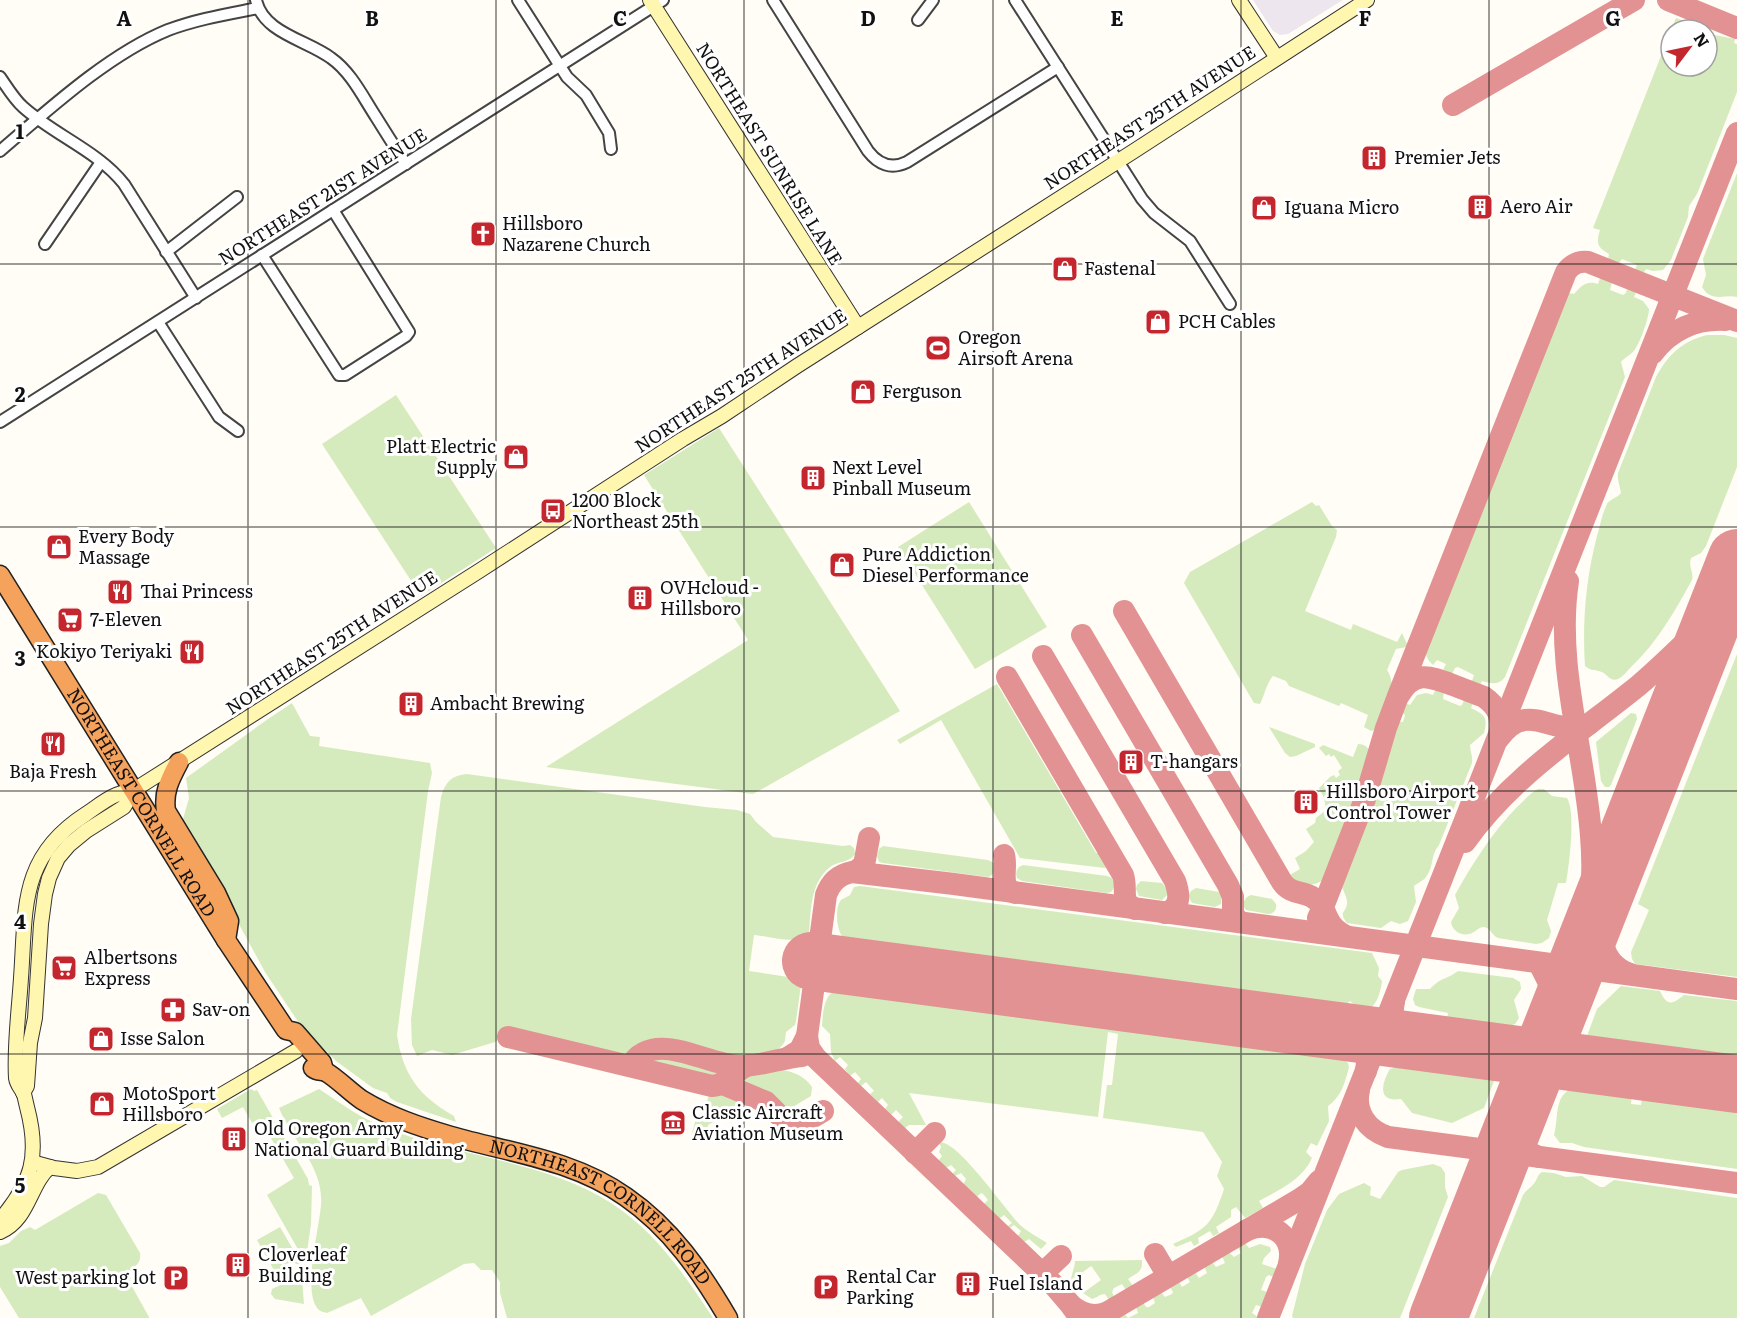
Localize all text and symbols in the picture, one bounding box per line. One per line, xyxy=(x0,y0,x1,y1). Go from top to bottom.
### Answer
text: A xyxy=(116,2,132,32)
text: B xyxy=(365,2,379,32)
text: C xyxy=(613,2,627,32)
text: D xyxy=(860,2,876,32)
text: E xyxy=(1110,2,1124,32)
text: F xyxy=(1359,2,1372,32)
text: G xyxy=(1605,2,1621,32)
north arrow xyxy=(1659,18,1719,78)
text: N xyxy=(1689,27,1716,52)
street label: NORTHEAST SUNRISE LANE xyxy=(690,37,850,270)
street label: NORTHEAST 25TH AVENUE xyxy=(1038,38,1260,196)
text: 1 xyxy=(16,115,24,145)
street label: NORTHEAST 21ST AVENUE xyxy=(213,120,432,271)
building icon: Premier Jets xyxy=(1359,143,1389,173)
place label: Premier Jets xyxy=(1394,143,1500,170)
building icon: Aero Air xyxy=(1465,192,1495,222)
place label: Aero Air xyxy=(1500,192,1573,219)
shop icon: Iguana Micro xyxy=(1249,193,1279,223)
place label: Iguana Micro xyxy=(1284,193,1399,220)
place label: Hillsboro Nazarene Church xyxy=(502,209,651,257)
church icon: Hillsboro Nazarene Church xyxy=(468,219,498,249)
shop icon: Fastenal xyxy=(1050,254,1080,284)
place label: Fastenal xyxy=(1084,254,1156,281)
street label: NORTHEAST 25TH AVENUE xyxy=(629,301,851,459)
shop icon: PCH Cables xyxy=(1143,307,1173,337)
place label: PCH Cables xyxy=(1178,307,1275,334)
place label: Oregon Airsoft Arena xyxy=(958,323,1074,371)
sports icon: Oregon Airsoft Arena xyxy=(923,333,953,363)
shop icon: Ferguson xyxy=(848,377,878,407)
place label: Ferguson xyxy=(882,377,962,404)
text: 2 xyxy=(15,378,26,408)
place label: Platt Electric Supply xyxy=(386,432,497,480)
shop icon: Platt Electric Supply xyxy=(501,442,531,472)
place label: Next Level Pinball Museum xyxy=(832,453,971,501)
building icon: Next Level Pinball Museum xyxy=(798,463,828,493)
place label: 1200 Block Northeast 25th xyxy=(572,486,699,534)
bus stop icon: 1200 Block Northeast 25th xyxy=(538,496,568,526)
place label: Every Body Massage xyxy=(78,522,175,570)
shop icon: Every Body Massage xyxy=(44,532,74,562)
place label: Pure Addiction Diesel Performance xyxy=(862,540,1029,588)
shop icon: Pure Addiction Diesel Performance xyxy=(827,550,857,580)
street label: NORTHEAST 25TH AVENUE xyxy=(220,563,442,721)
place label: OVHcloud - Hillsboro xyxy=(660,573,759,621)
restaurant icon: Thai Princess xyxy=(105,577,135,607)
place label: Thai Princess xyxy=(140,577,253,604)
building icon: OVHcloud - Hillsboro xyxy=(625,583,655,613)
supermarket icon: 7-Eleven xyxy=(55,605,85,635)
place label: 7-Eleven xyxy=(90,605,162,632)
place label: Kokiyo Teriyaki xyxy=(36,637,172,664)
restaurant icon: Kokiyo Teriyaki xyxy=(177,637,207,667)
text: 3 xyxy=(14,642,26,672)
street label: NORTHEAST CORNELL ROAD xyxy=(61,682,224,922)
building icon: Ambacht Brewing xyxy=(396,689,426,719)
place label: Ambacht Brewing xyxy=(430,689,585,716)
restaurant icon: Baja Fresh xyxy=(38,729,68,759)
building icon: T-hangars xyxy=(1116,747,1146,777)
place label: T-hangars xyxy=(1150,747,1238,774)
place label: Baja Fresh xyxy=(9,757,97,784)
place label: Hillsboro Airport Control Tower xyxy=(1326,777,1476,825)
building icon: Hillsboro Airport Control Tower xyxy=(1291,787,1321,817)
text: 4 xyxy=(14,905,26,935)
place label: Albertsons Express xyxy=(84,943,177,991)
supermarket icon: Albertsons Express xyxy=(49,953,79,983)
pharmacy icon: Sav-on xyxy=(158,995,188,1025)
place label: Sav-on xyxy=(192,995,251,1022)
shop icon: Isse Salon xyxy=(86,1024,116,1054)
place label: Isse Salon xyxy=(120,1024,205,1051)
place label: MotoSport Hillsboro xyxy=(122,1079,216,1127)
shop icon: MotoSport Hillsboro xyxy=(87,1089,117,1119)
place label: Classic Aircraft Aviation Museum xyxy=(692,1098,843,1146)
museum icon: Classic Aircraft Aviation Museum xyxy=(658,1108,688,1138)
place label: Old Oregon Army National Guard Building xyxy=(254,1114,465,1162)
building icon: Old Oregon Army National Guard Building xyxy=(219,1124,249,1154)
street label: NORTHEAST CORNELL ROAD xyxy=(487,1131,719,1290)
text: 5 xyxy=(15,1169,26,1199)
place label: Cloverleaf Building xyxy=(258,1240,348,1288)
building icon: Cloverleaf Building xyxy=(223,1250,253,1280)
place label: Rental Car Parking xyxy=(846,1262,936,1310)
place label: West parking lot xyxy=(15,1263,157,1290)
parking icon: West parking lot xyxy=(161,1263,191,1293)
building icon: Fuel Island xyxy=(953,1269,983,1299)
place label: Fuel Island xyxy=(988,1269,1083,1296)
parking icon: Rental Car Parking xyxy=(811,1272,841,1302)

